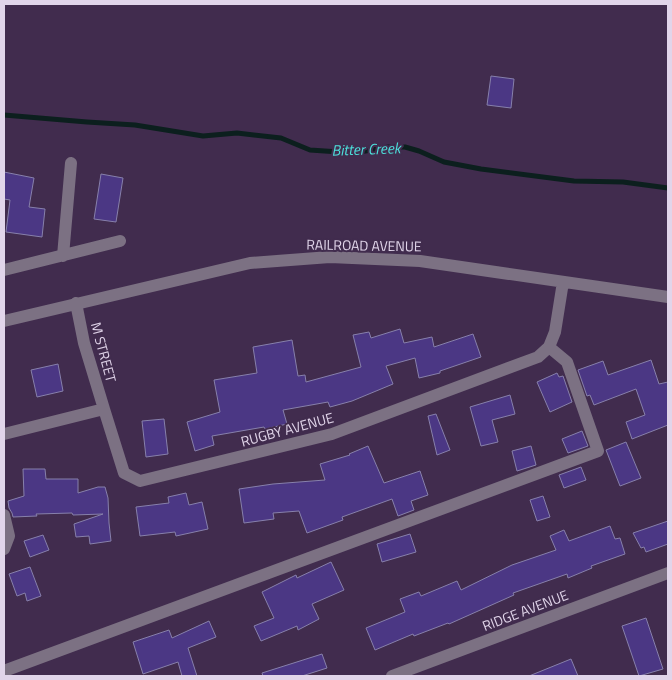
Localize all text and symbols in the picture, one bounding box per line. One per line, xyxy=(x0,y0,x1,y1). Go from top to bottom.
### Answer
water label: Bitter Creek xyxy=(331,136,403,162)
street label: RAILROAD AVENUE xyxy=(306,233,422,257)
street label: M STREET xyxy=(86,320,122,385)
street label: RUGBY AVENUE xyxy=(238,406,336,451)
street label: RIDGE AVENUE xyxy=(479,584,571,636)

